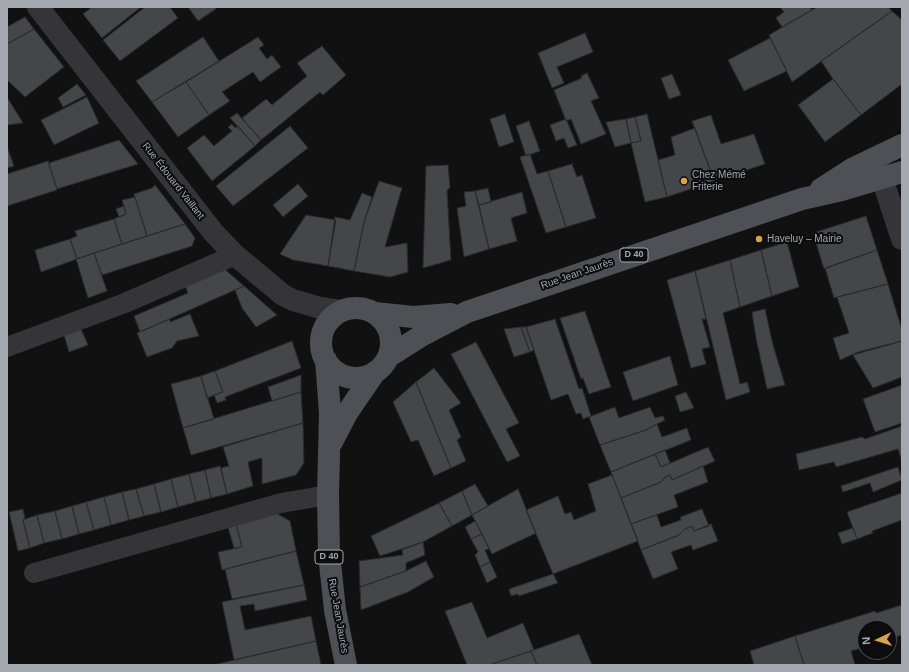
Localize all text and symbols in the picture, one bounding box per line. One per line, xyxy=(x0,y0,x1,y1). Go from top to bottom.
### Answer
street label: Rue Édouard Vaillant xyxy=(139,140,207,222)
place label: Chez Mémé Friterie xyxy=(692,169,746,192)
marker: Chez Mémé Friterie xyxy=(679,176,689,186)
place label: Haveluy – Mairie xyxy=(767,233,841,245)
marker: Haveluy – Mairie xyxy=(754,234,764,244)
road number: D 40 xyxy=(620,248,648,262)
street label: Rue Jean Jaurès xyxy=(539,256,615,292)
road number: D 40 xyxy=(315,550,343,564)
street label: Rue Jean Jaurès xyxy=(326,578,350,654)
north arrow xyxy=(857,620,897,660)
text: N xyxy=(860,636,872,645)

